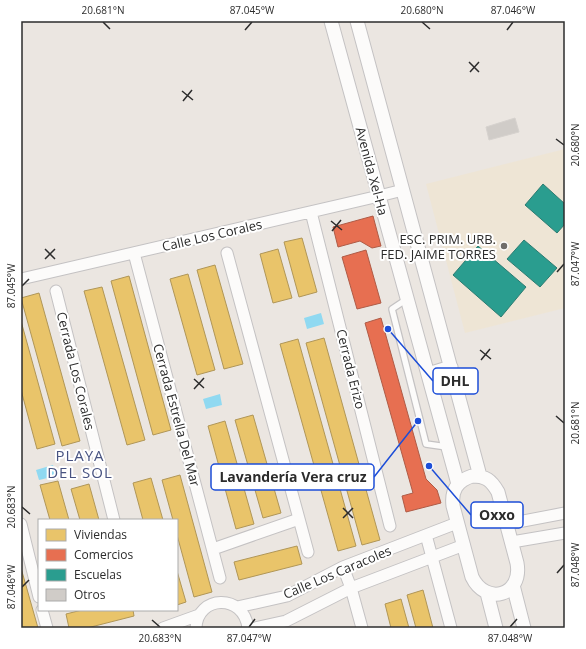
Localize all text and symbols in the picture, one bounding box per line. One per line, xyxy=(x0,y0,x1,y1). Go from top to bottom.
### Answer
text: 20.681°N xyxy=(81,3,125,17)
text: 87.045°W xyxy=(230,3,275,17)
text: 20.680°N xyxy=(400,3,444,17)
text: 87.046°W xyxy=(491,3,536,17)
text: 20.680°N xyxy=(568,123,582,167)
street label: Avenida Xel-Ha xyxy=(352,125,392,217)
street label: Calle Los Corales xyxy=(160,215,264,255)
place label: ESC. PRIM. URB. FED. JAIME TORRES xyxy=(381,230,496,263)
marker: ESC. PRIM. URB. FED. JAIME TORRES xyxy=(499,241,509,251)
text: 87.047°W xyxy=(568,241,582,286)
text: 87.045°W xyxy=(4,263,18,308)
street label: Cerrada Los Corales xyxy=(53,310,99,432)
street label: Cerrada Erizo xyxy=(332,327,370,411)
street label: Cerrada Estrella Del Mar xyxy=(149,342,205,489)
callout: DHL xyxy=(433,368,478,394)
text: DHL xyxy=(441,371,470,390)
text: 20.681°N xyxy=(568,401,582,445)
district label: PLAYA DEL SOL xyxy=(47,445,113,482)
callout: Lavandería Vera cruz xyxy=(211,464,374,490)
text: Lavandería Vera cruz xyxy=(219,467,367,486)
text: 20.683°N xyxy=(4,485,18,529)
callout: Oxxo xyxy=(471,502,523,528)
text: Oxxo xyxy=(479,505,515,524)
legend xyxy=(38,519,178,611)
text: Viviendas xyxy=(74,526,127,543)
street label: Calle Los Caracoles xyxy=(280,541,394,603)
text: 87.048°W xyxy=(568,542,582,587)
text: Comercios xyxy=(74,546,134,563)
text: 87.046°W xyxy=(4,564,18,609)
text: Escuelas xyxy=(74,566,122,583)
text: Otros xyxy=(74,586,106,603)
text: 20.683°N xyxy=(138,631,182,645)
text: 87.047°W xyxy=(227,631,272,645)
text: 87.048°W xyxy=(488,631,533,645)

